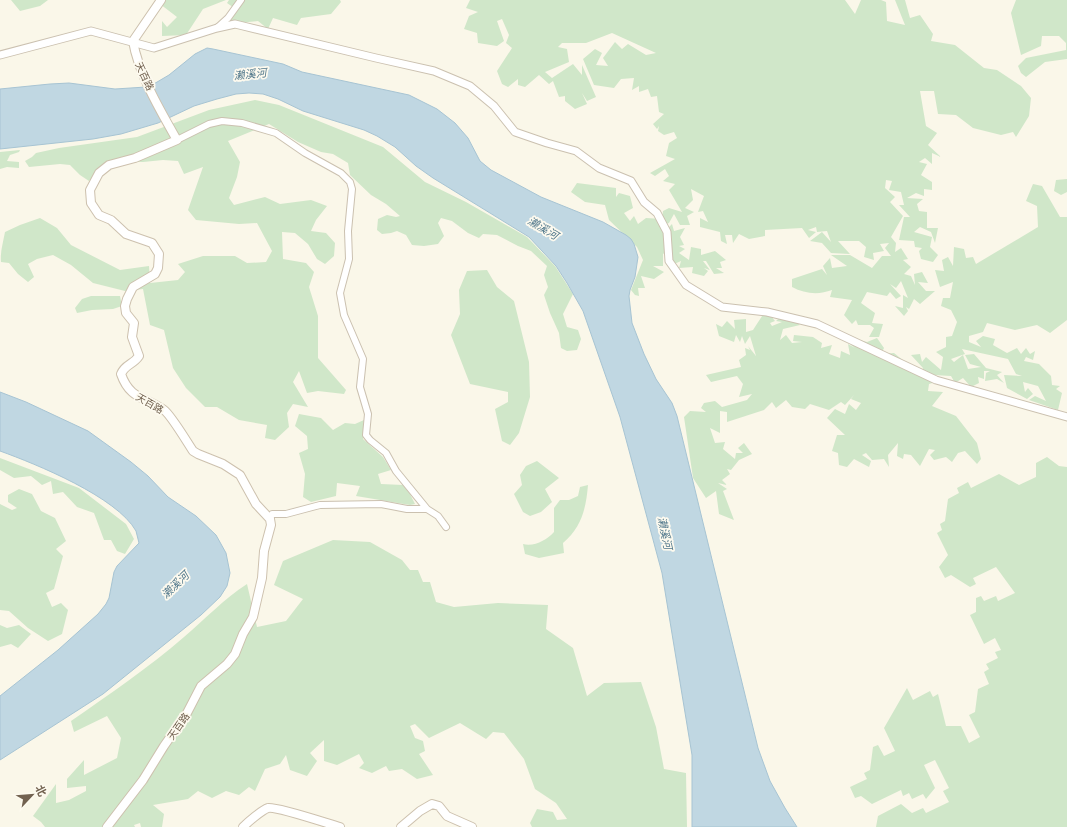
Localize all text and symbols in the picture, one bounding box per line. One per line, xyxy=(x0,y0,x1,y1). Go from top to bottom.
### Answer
street label: 天百路 xyxy=(133,60,157,92)
water label: 濑溪河 xyxy=(233,65,269,82)
water label: 濑溪河 xyxy=(526,214,562,243)
street label: 天百路 xyxy=(134,390,166,416)
water label: 濑溪河 xyxy=(656,515,676,552)
water label: 濑溪河 xyxy=(158,567,192,601)
street label: 天百路 xyxy=(164,710,192,742)
north arrow xyxy=(12,775,52,815)
text: 北 xyxy=(33,783,50,798)

